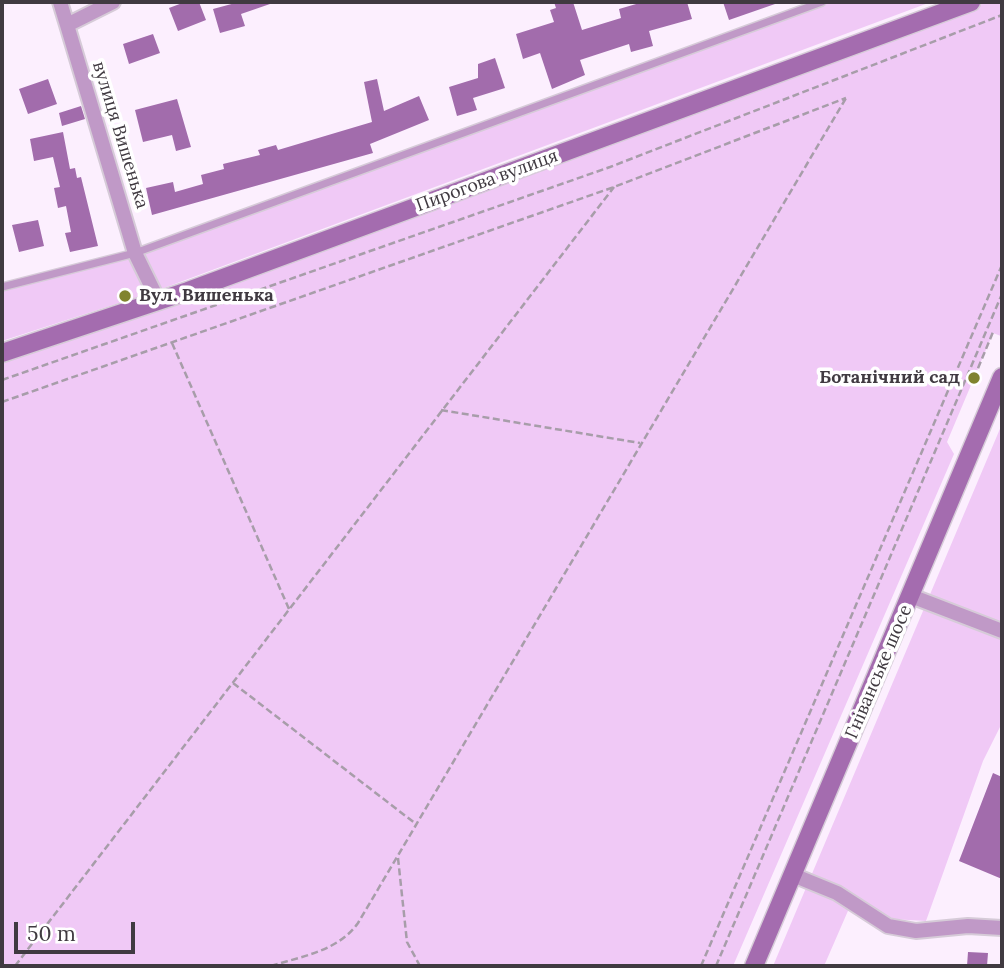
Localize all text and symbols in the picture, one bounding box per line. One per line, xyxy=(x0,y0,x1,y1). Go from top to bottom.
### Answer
street label: вулиця Вишенька xyxy=(87,59,153,211)
street label: Пирогова вулиця xyxy=(413,145,561,217)
place label: Вул. Вишенька xyxy=(139,285,274,307)
marker: Вул. Вишенька xyxy=(117,288,133,304)
place label: Ботанічний сад xyxy=(819,367,960,389)
marker: Ботанічний сад xyxy=(966,370,982,386)
street label: Гніванське шосе xyxy=(841,602,917,742)
scale bar xyxy=(18,908,138,952)
text: 50 m xyxy=(27,920,76,947)

